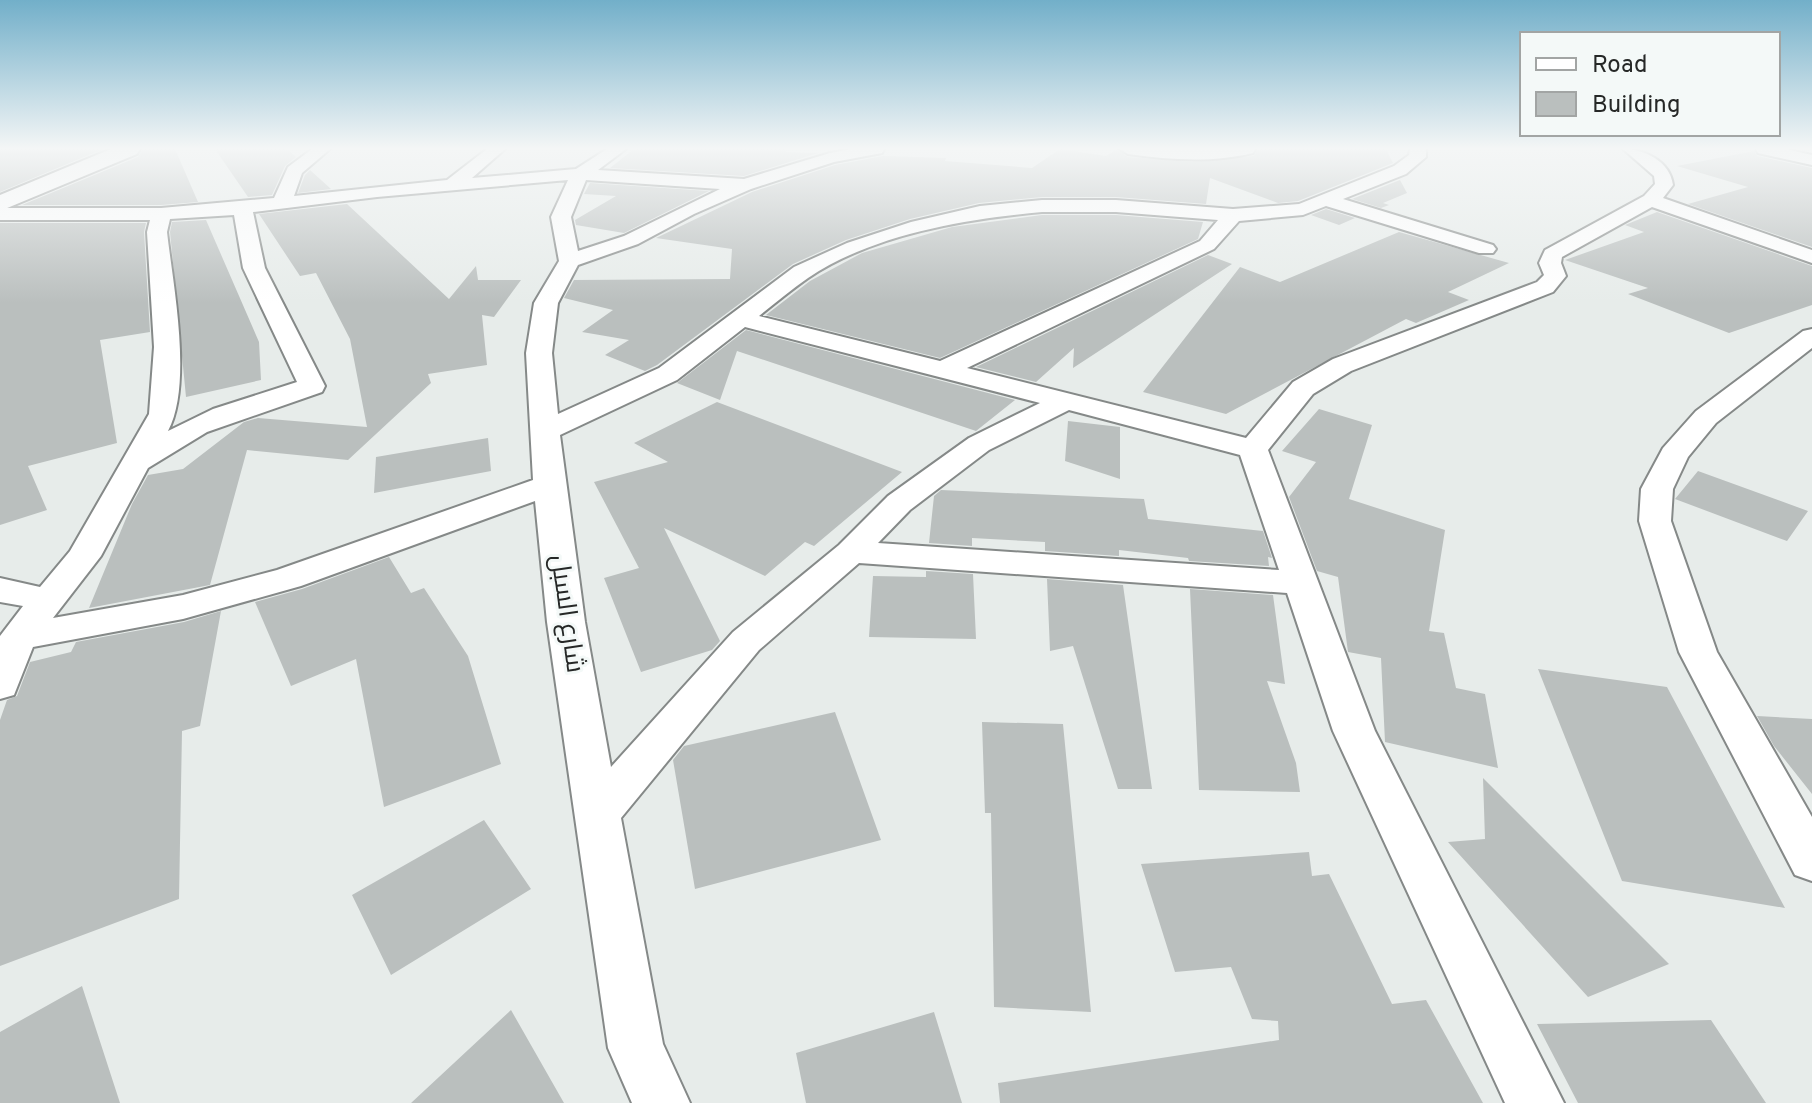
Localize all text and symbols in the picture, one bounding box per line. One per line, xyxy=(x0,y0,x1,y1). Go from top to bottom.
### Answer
legend xyxy=(1520,32,1780,136)
text: Road xyxy=(1592,51,1648,81)
text: Building xyxy=(1592,91,1681,121)
street label: شارع السبل xyxy=(541,553,591,675)

